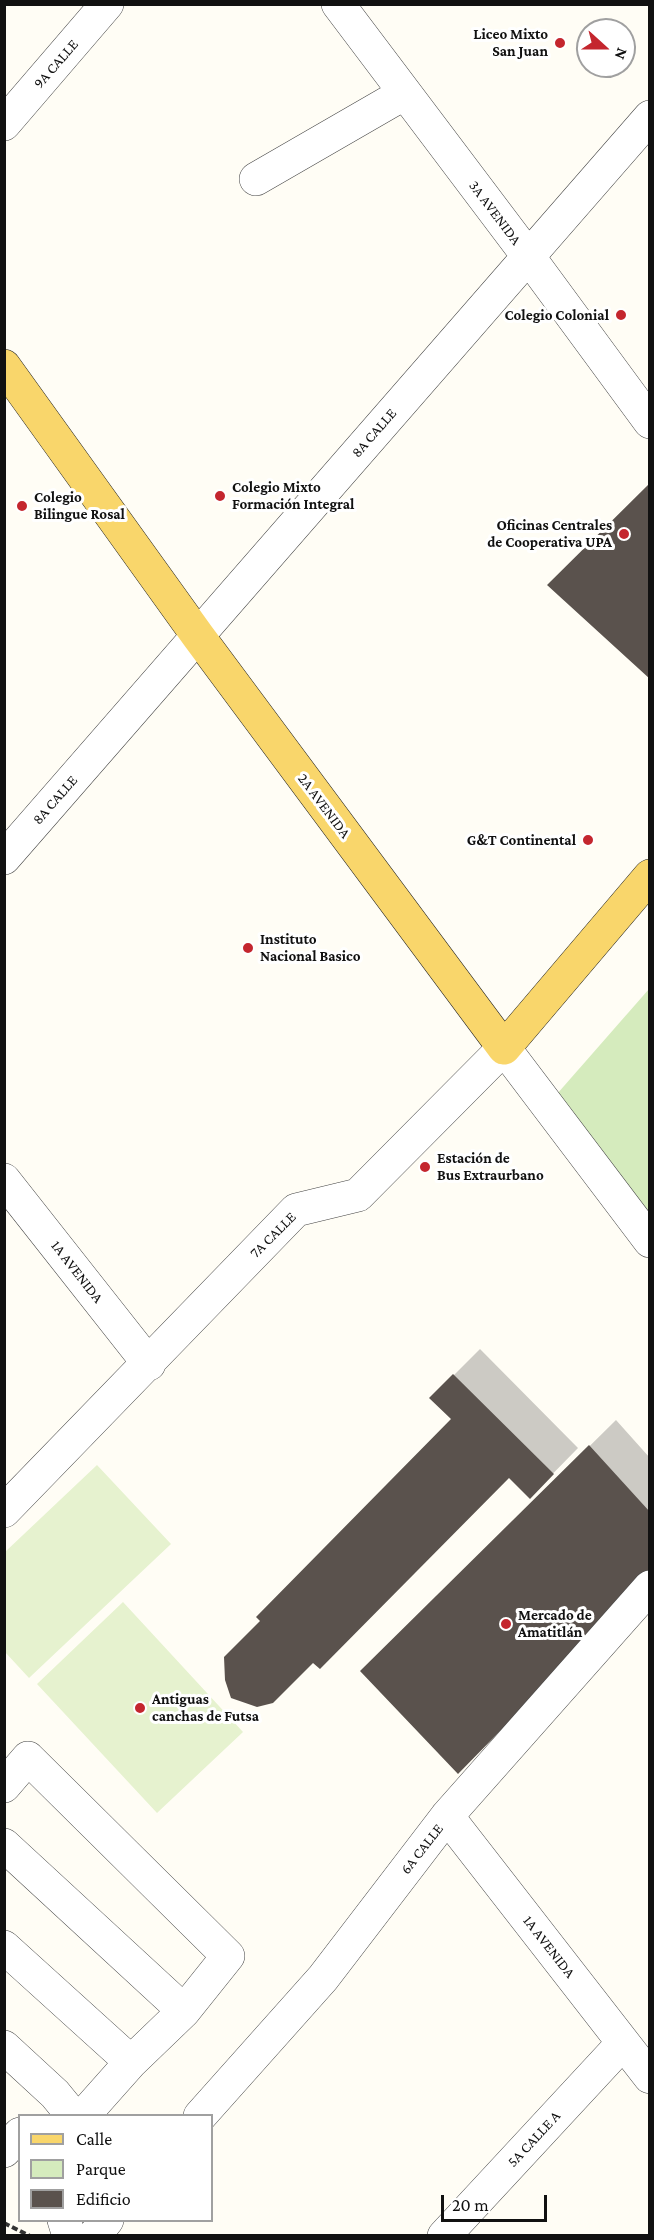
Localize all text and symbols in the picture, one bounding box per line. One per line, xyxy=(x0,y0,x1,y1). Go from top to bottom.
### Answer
north arrow xyxy=(576,18,636,78)
place label: Liceo Mixto San Juan xyxy=(473,25,548,60)
street label: 9A CALLE xyxy=(30,36,82,92)
marker: Liceo Mixto San Juan xyxy=(553,36,567,50)
text: N xyxy=(612,46,631,62)
street label: 3A AVENIDA xyxy=(465,177,525,249)
place label: Colegio Colonial xyxy=(505,306,609,324)
marker: Colegio Colonial xyxy=(614,308,628,322)
street label: 8A CALLE xyxy=(348,405,400,461)
place label: Colegio Mixto Formación Integral xyxy=(232,478,354,513)
place label: Colegio Bilingue Rosal xyxy=(34,488,125,523)
marker: Colegio Mixto Formación Integral xyxy=(213,489,227,503)
marker: Colegio Bilingue Rosal xyxy=(15,499,29,513)
place label: Oficinas Centrales de Cooperativa UPA xyxy=(487,516,612,551)
marker: Oficinas Centrales de Cooperativa UPA xyxy=(617,527,631,541)
street label: 2A AVENIDA xyxy=(294,770,354,842)
street label: 8A CALLE xyxy=(29,772,81,828)
place label: G&T Continental xyxy=(467,831,576,849)
marker: G&T Continental xyxy=(581,833,595,847)
place label: Instituto Nacional Basico xyxy=(260,930,360,965)
marker: Instituto Nacional Basico xyxy=(241,941,255,955)
place label: Estación de Bus Extraurbano xyxy=(437,1149,544,1184)
marker: Estación de Bus Extraurbano xyxy=(418,1160,432,1174)
street label: 7A CALLE xyxy=(246,1208,300,1262)
street label: 1A AVENIDA xyxy=(47,1237,107,1307)
place label: Mercado de Amatitlán xyxy=(518,1606,592,1641)
marker: Mercado de Amatitlán xyxy=(499,1617,513,1631)
place label: Antiguas canchas de Futsa xyxy=(152,1690,259,1725)
marker: Antiguas canchas de Futsa xyxy=(133,1701,147,1715)
street label: 6A CALLE xyxy=(397,1820,447,1878)
street label: 1A AVENIDA xyxy=(519,1912,579,1982)
street label: 5A CALLE A xyxy=(504,2107,564,2171)
legend xyxy=(18,2114,213,2222)
text: Calle xyxy=(76,2129,112,2149)
text: Parque xyxy=(76,2159,126,2179)
scale bar xyxy=(444,2183,550,2221)
text: Edificio xyxy=(76,2189,131,2209)
text: 20 m xyxy=(452,2195,489,2215)

